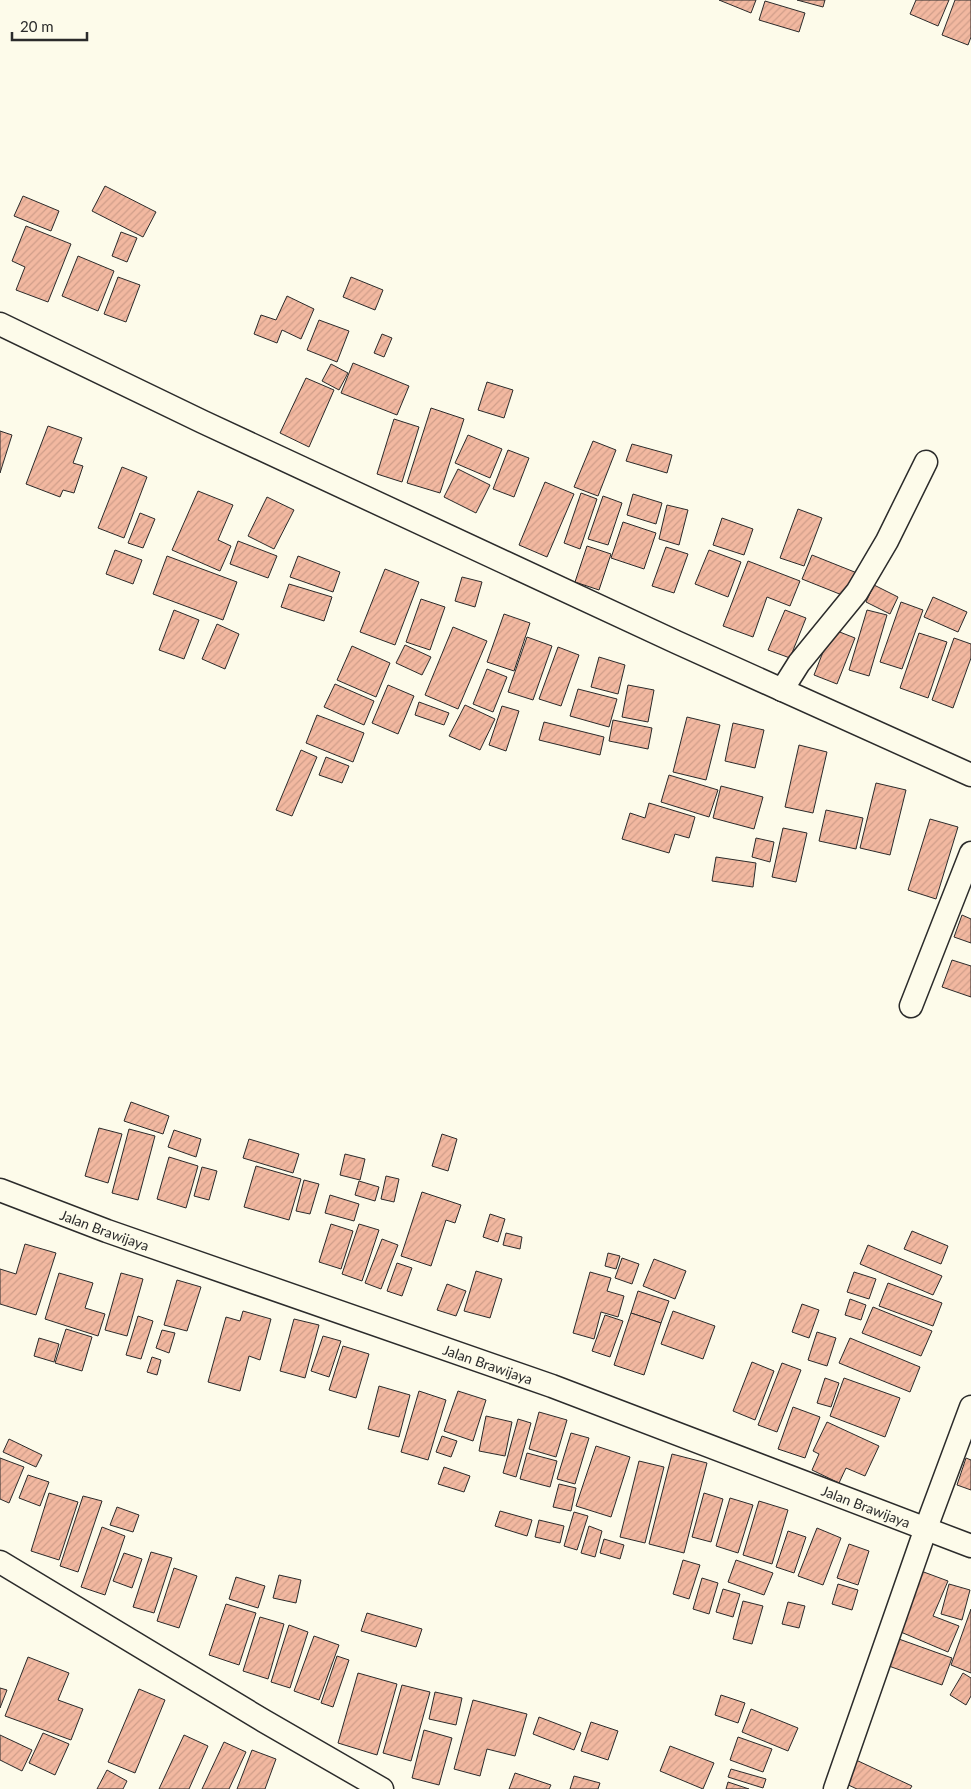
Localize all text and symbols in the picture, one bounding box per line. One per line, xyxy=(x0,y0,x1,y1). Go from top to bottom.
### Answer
scale bar xyxy=(12,10,88,42)
text: 20 m xyxy=(20,17,54,35)
street label: Jalan Brawijaya xyxy=(58,1205,152,1254)
street label: Jalan Brawijaya xyxy=(441,1340,535,1387)
street label: Jalan Brawijaya xyxy=(819,1481,913,1531)

